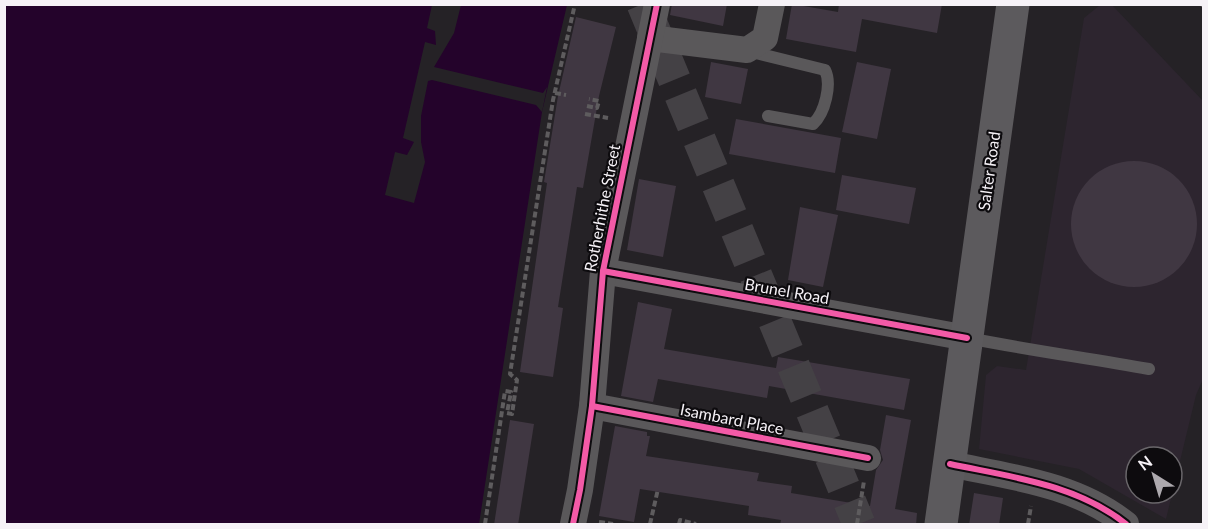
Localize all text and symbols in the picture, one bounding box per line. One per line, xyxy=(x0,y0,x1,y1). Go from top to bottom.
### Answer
street label: Salter Road xyxy=(974,130,1003,212)
street label: Rotherhithe Street xyxy=(580,142,623,273)
street label: Brunel Road xyxy=(743,274,831,307)
street label: Isambard Place xyxy=(679,399,785,438)
north arrow xyxy=(1124,445,1184,505)
text: N xyxy=(1134,451,1155,474)

